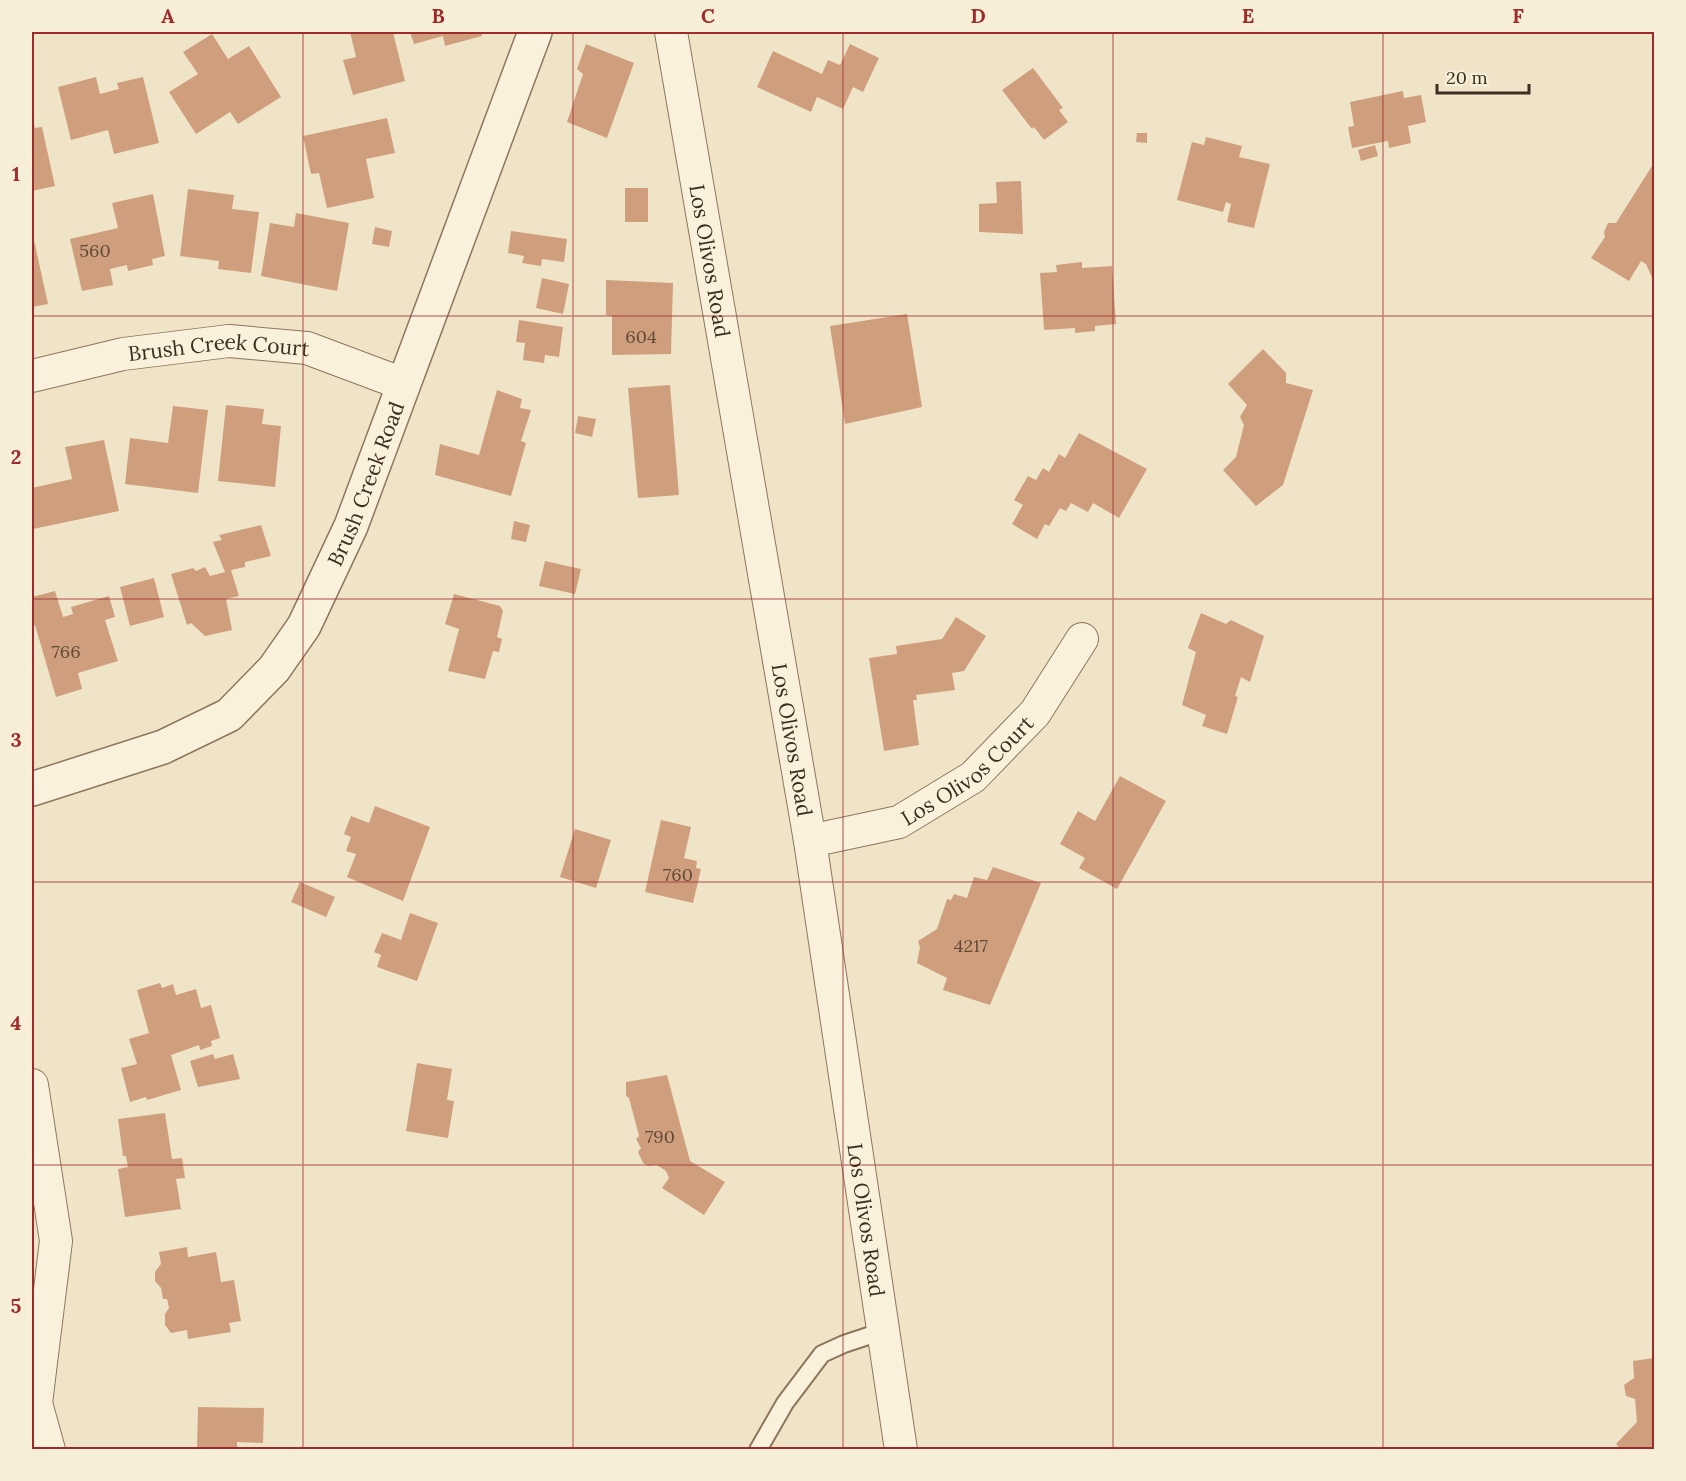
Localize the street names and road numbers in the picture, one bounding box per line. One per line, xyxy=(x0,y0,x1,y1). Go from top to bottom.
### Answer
street label: Los Olivos Road xyxy=(684,182,737,339)
street label: Brush Creek Court xyxy=(126,327,312,367)
street label: Brush Creek Road xyxy=(321,398,410,570)
street label: Los Olivos Road xyxy=(766,661,819,818)
street label: Los Olivos Court xyxy=(896,709,1040,831)
street label: Los Olivos Road xyxy=(842,1141,891,1298)

